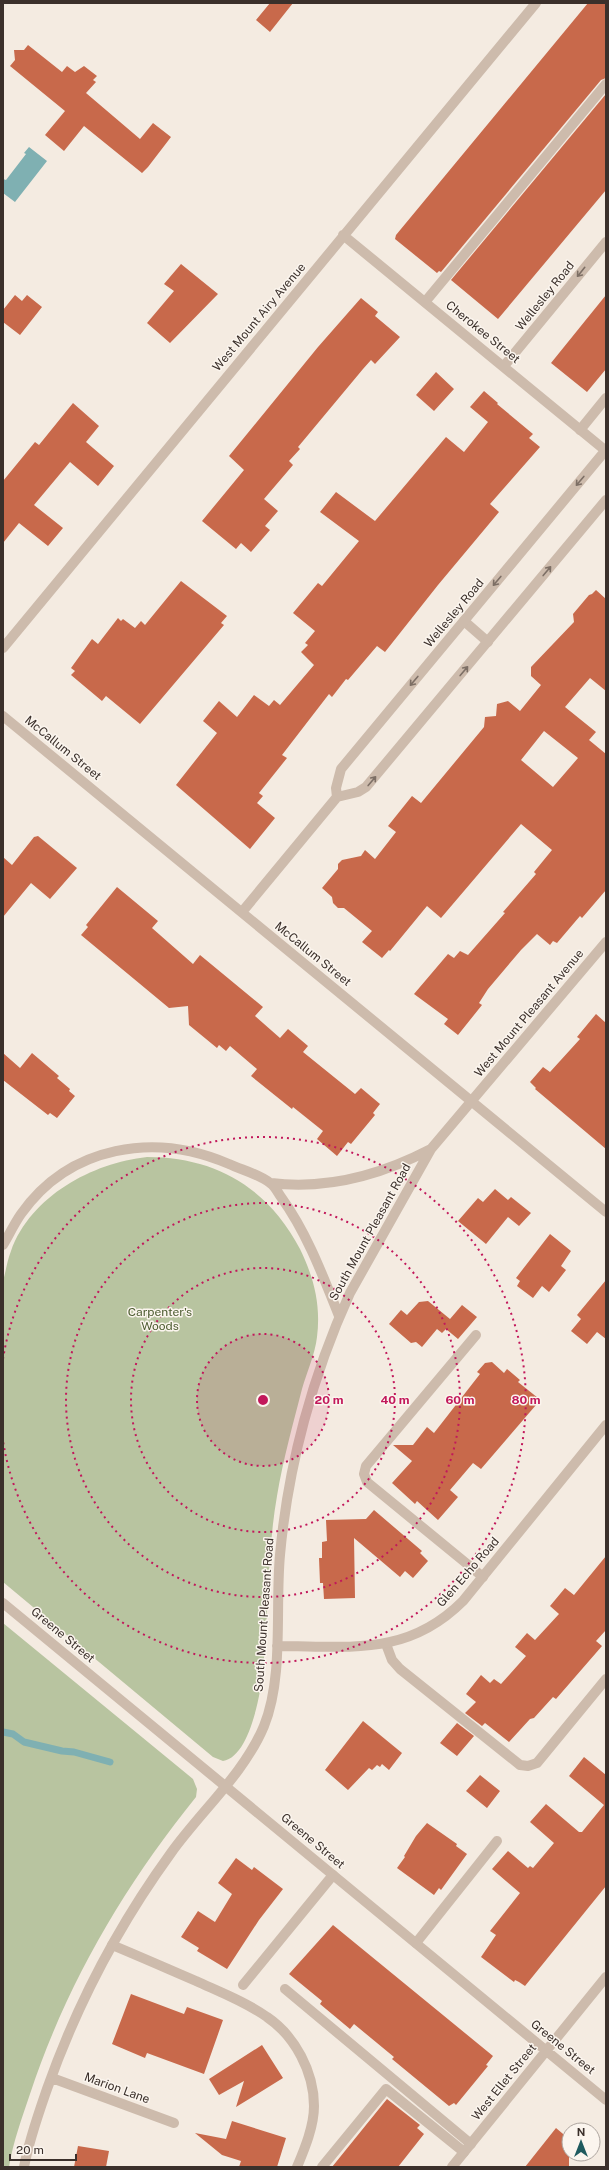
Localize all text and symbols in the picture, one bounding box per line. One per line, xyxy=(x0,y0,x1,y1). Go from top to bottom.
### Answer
street label: Wellesley Road xyxy=(513,259,577,333)
street label: West Mount Airy Avenue xyxy=(210,260,308,374)
one-way arrow xyxy=(577,267,586,278)
street label: Cherokee Street xyxy=(443,298,523,366)
one-way arrow xyxy=(576,475,585,486)
one-way arrow xyxy=(543,565,552,576)
one-way arrow xyxy=(493,575,502,586)
street label: Wellesley Road xyxy=(421,576,487,650)
one-way arrow xyxy=(459,665,468,676)
one-way arrow xyxy=(410,675,419,686)
street label: McCallum Street xyxy=(22,713,104,783)
one-way arrow xyxy=(367,776,376,786)
street label: McCallum Street xyxy=(272,919,354,989)
street label: West Mount Pleasant Avenue xyxy=(471,946,587,1080)
street label: South Mount Pleasant Road xyxy=(326,1161,414,1303)
park label: Carpenter's Woods xyxy=(128,1305,192,1333)
centre of rings xyxy=(256,1393,270,1407)
text: 20 m xyxy=(315,1393,344,1407)
text: 40 m xyxy=(380,1393,410,1407)
text: 60 m xyxy=(445,1393,475,1407)
text: 80 m xyxy=(511,1393,541,1407)
street label: Glen Echo Road xyxy=(434,1534,502,1610)
street label: South Mount Pleasant Road xyxy=(252,1537,276,1693)
street label: Greene Street xyxy=(28,1604,98,1666)
street label: Greene Street xyxy=(278,1810,348,1872)
street label: Greene Street xyxy=(528,2017,598,2077)
street label: West Ellet Street xyxy=(469,2041,539,2123)
street label: Marion Lane xyxy=(82,2070,152,2106)
north arrow xyxy=(561,2122,601,2162)
text: N xyxy=(577,2126,585,2138)
scale bar xyxy=(10,2136,76,2162)
text: 20 m xyxy=(16,2143,44,2157)

